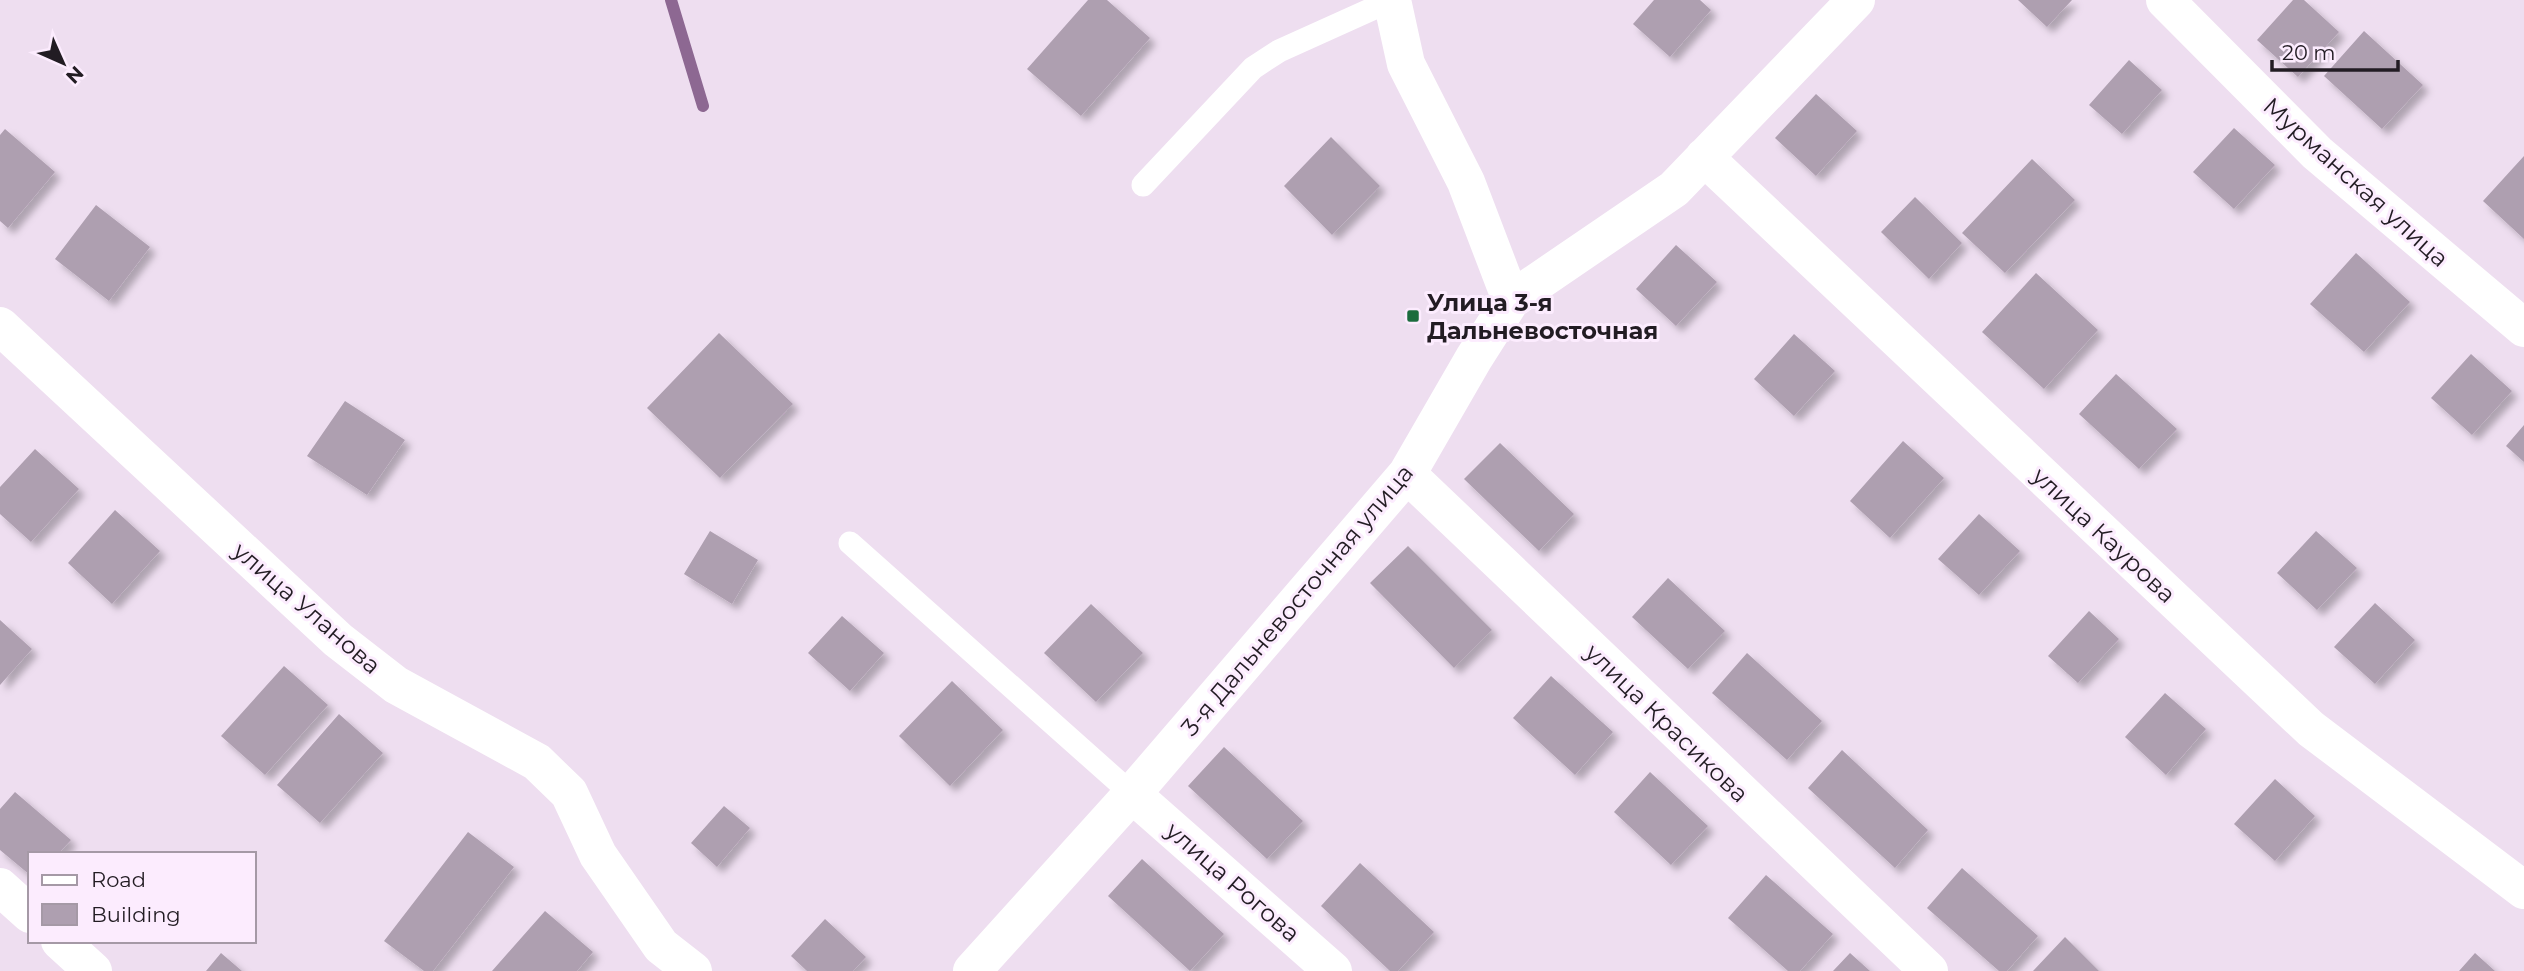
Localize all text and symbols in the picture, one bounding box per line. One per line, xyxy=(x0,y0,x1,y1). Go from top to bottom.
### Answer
north arrow xyxy=(28,28,98,98)
scale bar xyxy=(2272,28,2398,72)
text: 20 m xyxy=(2282,40,2336,65)
text: N xyxy=(61,61,88,88)
street label: Мурманская улица xyxy=(2257,91,2455,273)
place label: Улица 3-я Дальневосточная xyxy=(1427,288,1658,345)
marker: Улица 3-я Дальневосточная xyxy=(1405,308,1421,324)
street label: 3-я Дальневосточная улица xyxy=(1175,458,1419,742)
street label: улица Каурова xyxy=(2026,461,2182,609)
street label: улица Уланова xyxy=(227,535,387,680)
street label: улица Красикова xyxy=(1579,637,1755,808)
street label: улица Рогова xyxy=(1159,815,1306,948)
legend xyxy=(28,852,256,943)
text: Road xyxy=(91,867,146,892)
text: Building xyxy=(91,902,181,927)

